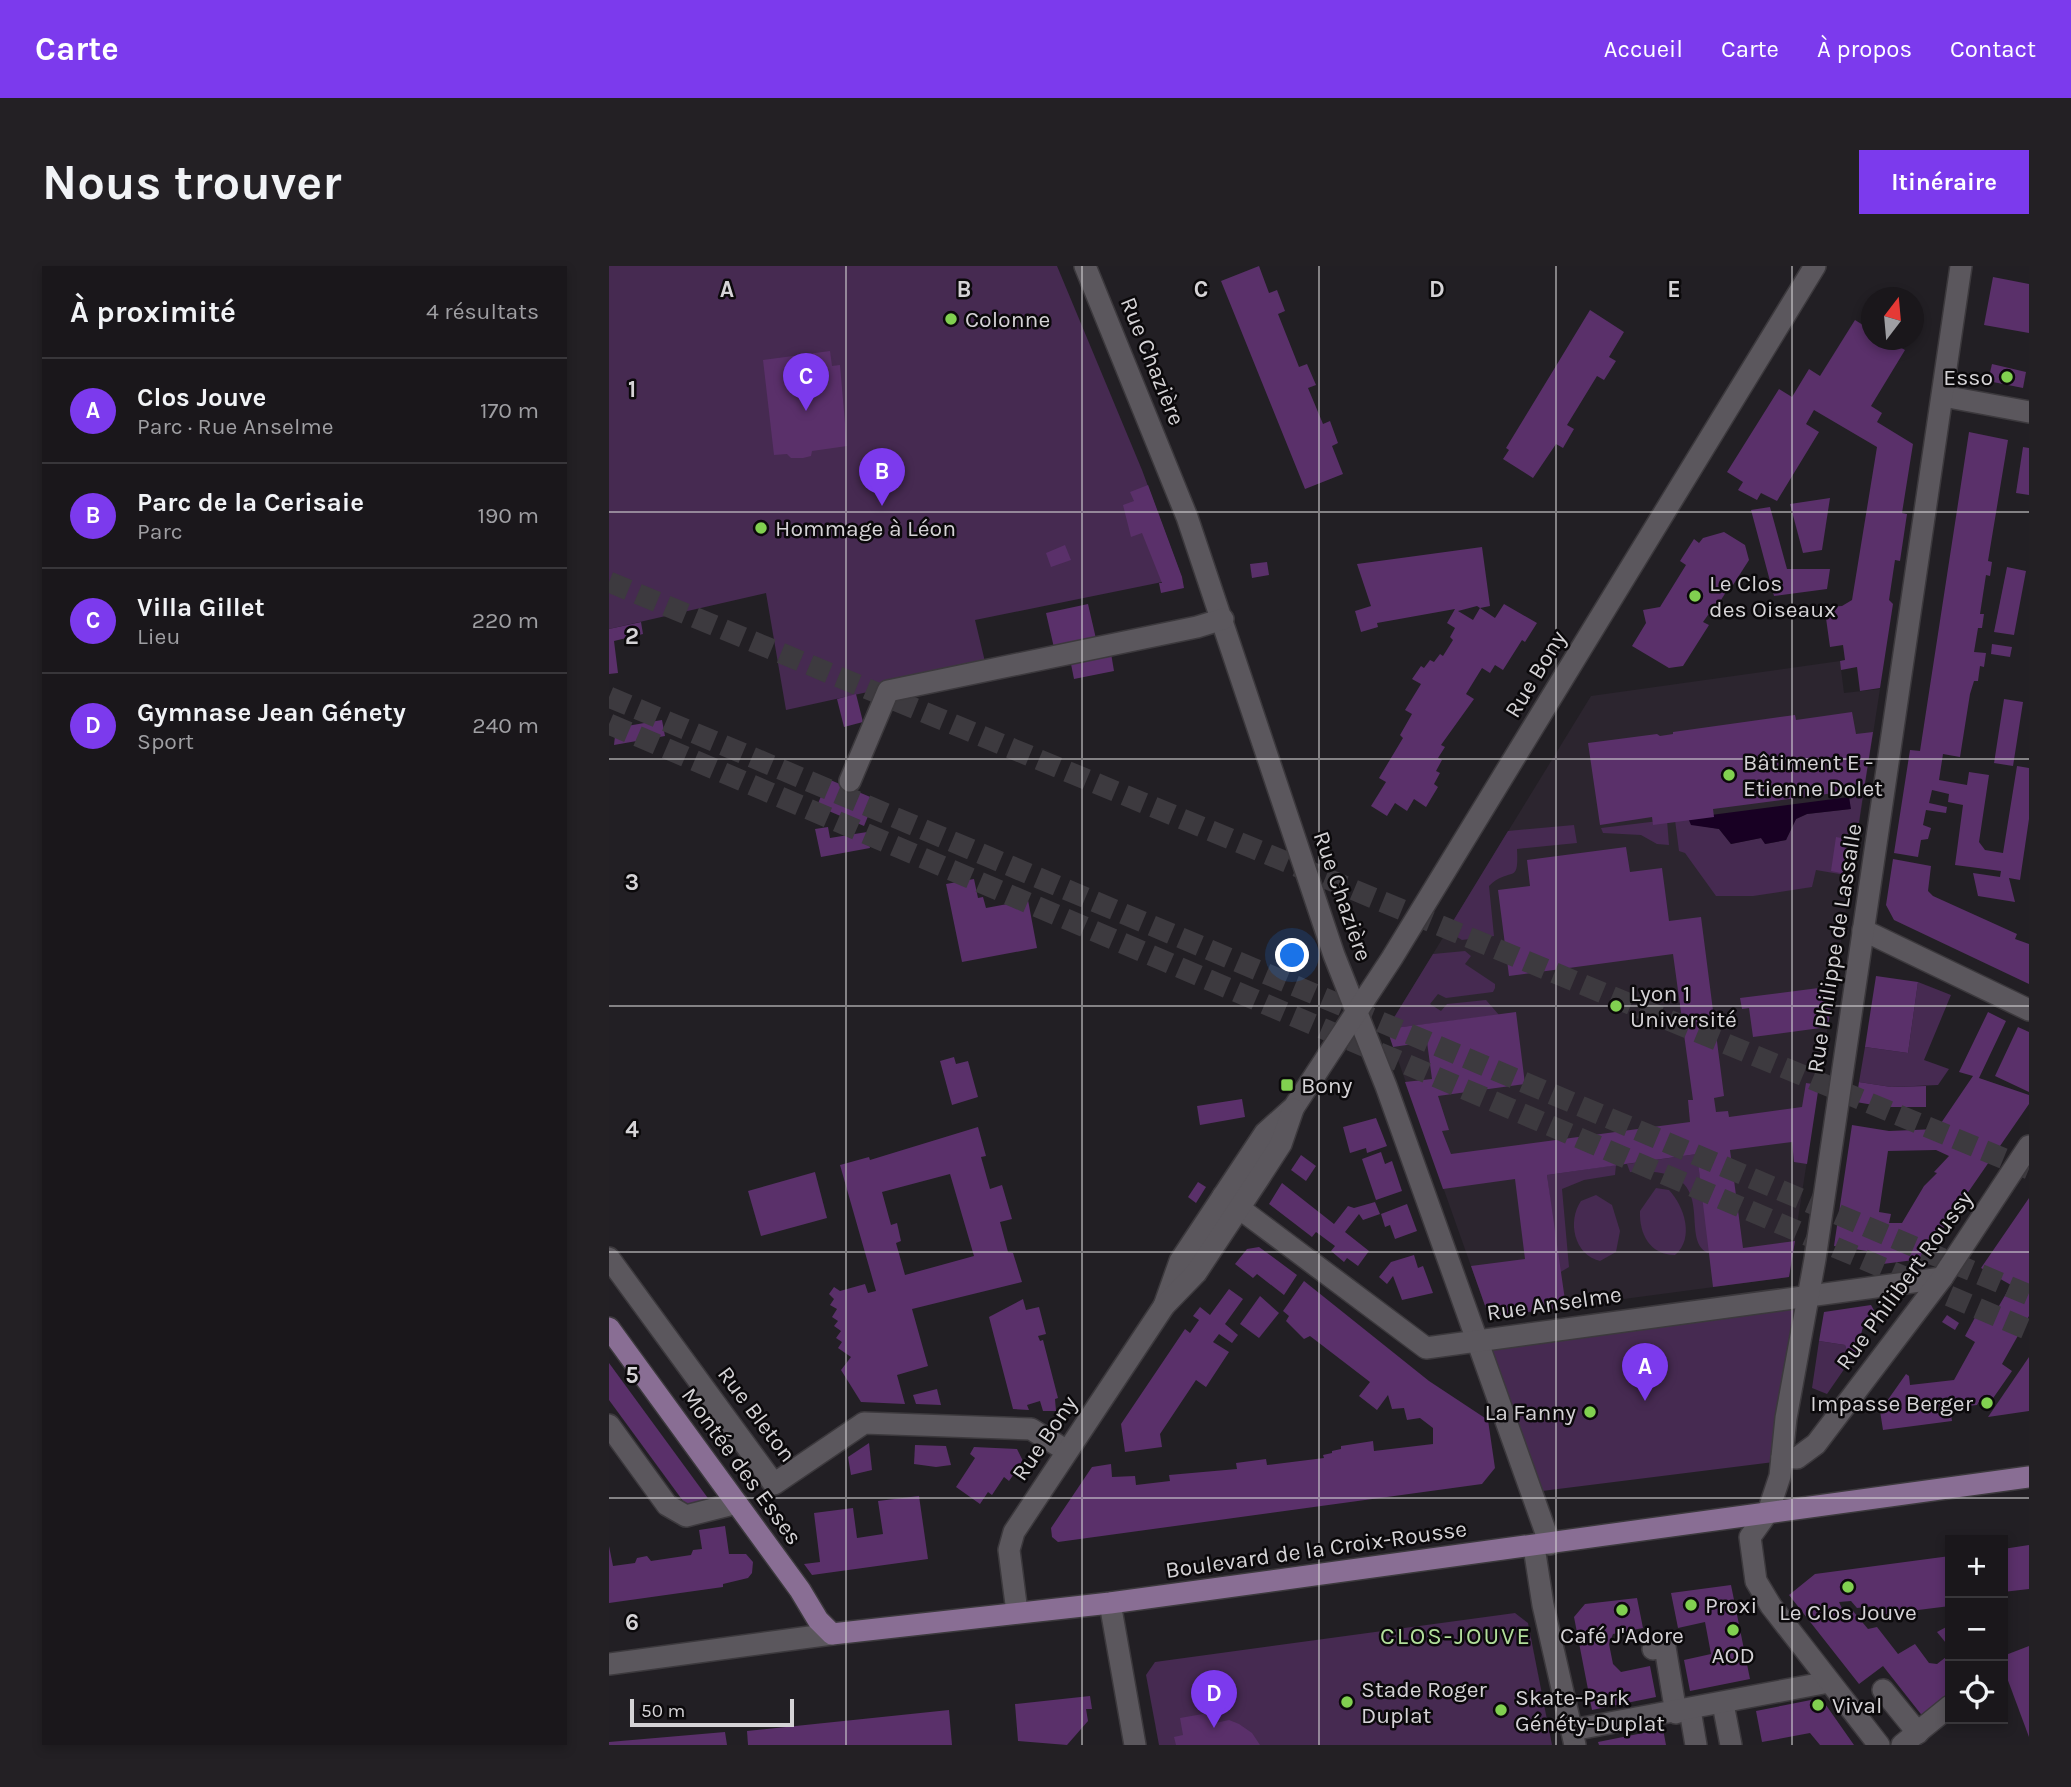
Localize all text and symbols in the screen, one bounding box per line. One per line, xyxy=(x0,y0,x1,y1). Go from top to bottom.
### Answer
text: Carte xyxy=(35,30,119,68)
text: Accueil xyxy=(1604,35,1683,63)
text: Carte xyxy=(1721,35,1779,63)
text: À propos xyxy=(1817,35,1912,63)
text: Contact xyxy=(1950,35,2036,63)
button: Itinéraire xyxy=(1859,150,2029,214)
text: Nous trouver xyxy=(42,154,342,211)
text: A xyxy=(720,276,734,303)
text: B xyxy=(957,276,971,303)
text: C xyxy=(1194,276,1208,303)
text: D xyxy=(1429,276,1445,303)
text: E xyxy=(1667,276,1681,303)
north arrow xyxy=(1861,287,1924,350)
street label: Rue Chazière xyxy=(1115,293,1190,429)
text: À proximité xyxy=(70,294,236,330)
text: 4 résultats xyxy=(426,298,539,325)
place label: Colonne xyxy=(965,306,1050,333)
marker: Colonne xyxy=(943,311,959,327)
pin: C xyxy=(783,353,829,411)
place label: Esso xyxy=(1943,364,1993,391)
marker: Esso xyxy=(1999,369,2015,385)
text: 1 xyxy=(628,376,636,403)
text: Clos Jouve xyxy=(137,382,266,413)
text: A xyxy=(86,397,100,424)
text: 170 m xyxy=(480,397,539,424)
text: Parc · Rue Anselme xyxy=(137,413,334,440)
pin: B xyxy=(859,448,905,506)
text: Parc de la Cerisaie xyxy=(137,487,364,518)
text: B xyxy=(86,502,100,529)
text: 190 m xyxy=(477,502,539,529)
place label: Hommage à Léon xyxy=(775,515,956,542)
text: Parc xyxy=(137,518,183,545)
marker: Hommage à Léon xyxy=(753,520,769,536)
place label: Le Clos des Oiseaux xyxy=(1709,570,1836,623)
marker: Le Clos des Oiseaux xyxy=(1687,588,1703,604)
text: Villa Gillet xyxy=(137,592,265,623)
text: C xyxy=(86,607,100,634)
text: 220 m xyxy=(472,607,539,634)
text: Lieu xyxy=(137,623,180,650)
text: 2 xyxy=(625,623,639,650)
street label: Rue Bony xyxy=(1499,626,1572,723)
text: Gymnase Jean Génety xyxy=(137,697,406,728)
text: D xyxy=(85,712,101,739)
text: 240 m xyxy=(472,712,539,739)
text: Sport xyxy=(137,728,194,755)
place label: Bâtiment E - Etienne Dolet xyxy=(1743,749,1883,802)
marker: Bâtiment E - Etienne Dolet xyxy=(1721,767,1737,783)
street label: Rue Philippe de Lassalle xyxy=(1801,821,1868,1075)
street label: Rue Chazière xyxy=(1308,828,1377,965)
text: 3 xyxy=(625,869,639,896)
your location xyxy=(1275,938,1309,972)
place label: Lyon 1 Université xyxy=(1630,980,1737,1033)
marker: Lyon 1 Université xyxy=(1608,998,1624,1014)
place label: Bony xyxy=(1301,1072,1353,1099)
marker: Bony xyxy=(1279,1077,1295,1093)
text: 4 xyxy=(625,1116,639,1143)
street label: Rue Philibert Roussy xyxy=(1830,1185,1979,1375)
street label: Rue Anselme xyxy=(1485,1281,1623,1326)
pin: A xyxy=(1622,1343,1668,1401)
street label: Rue Bleton xyxy=(712,1361,801,1468)
text: 5 xyxy=(625,1362,639,1389)
street label: Montée des Esses xyxy=(676,1382,808,1550)
street label: Rue Bony xyxy=(1006,1390,1083,1486)
place label: Impasse Berger xyxy=(1810,1390,1974,1417)
marker: Impasse Berger xyxy=(1979,1395,1995,1411)
place label: La Fanny xyxy=(1484,1399,1576,1426)
marker: La Fanny xyxy=(1582,1404,1598,1420)
street label: Boulevard de la Croix-Rousse xyxy=(1164,1515,1469,1584)
map controls xyxy=(1945,1535,2008,1724)
button: + xyxy=(1945,1535,2008,1598)
marker: Le Clos Jouve xyxy=(1840,1579,1856,1595)
place label: Proxi xyxy=(1705,1592,1757,1619)
marker: Proxi xyxy=(1683,1597,1699,1613)
button: − xyxy=(1945,1598,2008,1661)
place label: Le Clos Jouve xyxy=(1779,1599,1917,1626)
marker: Café J'Adore xyxy=(1614,1602,1630,1618)
text: 6 xyxy=(625,1609,639,1636)
district label: CLOS-JOUVE xyxy=(1380,1622,1532,1650)
place label: Café J'Adore xyxy=(1560,1622,1684,1649)
marker: AOD xyxy=(1725,1622,1741,1638)
place label: AOD xyxy=(1711,1642,1755,1669)
button: locate xyxy=(1945,1661,2008,1724)
pin: D xyxy=(1191,1670,1237,1728)
place label: Stade Roger Duplat xyxy=(1361,1676,1488,1729)
place label: Skate-Park Généty-Duplat xyxy=(1515,1684,1665,1737)
place label: Vival xyxy=(1832,1692,1882,1719)
marker: Stade Roger Duplat xyxy=(1339,1694,1355,1710)
scale bar xyxy=(630,1696,795,1728)
marker: Vival xyxy=(1810,1697,1826,1713)
text: 50 m xyxy=(641,1700,685,1722)
marker: Skate-Park Généty-Duplat xyxy=(1493,1702,1509,1718)

